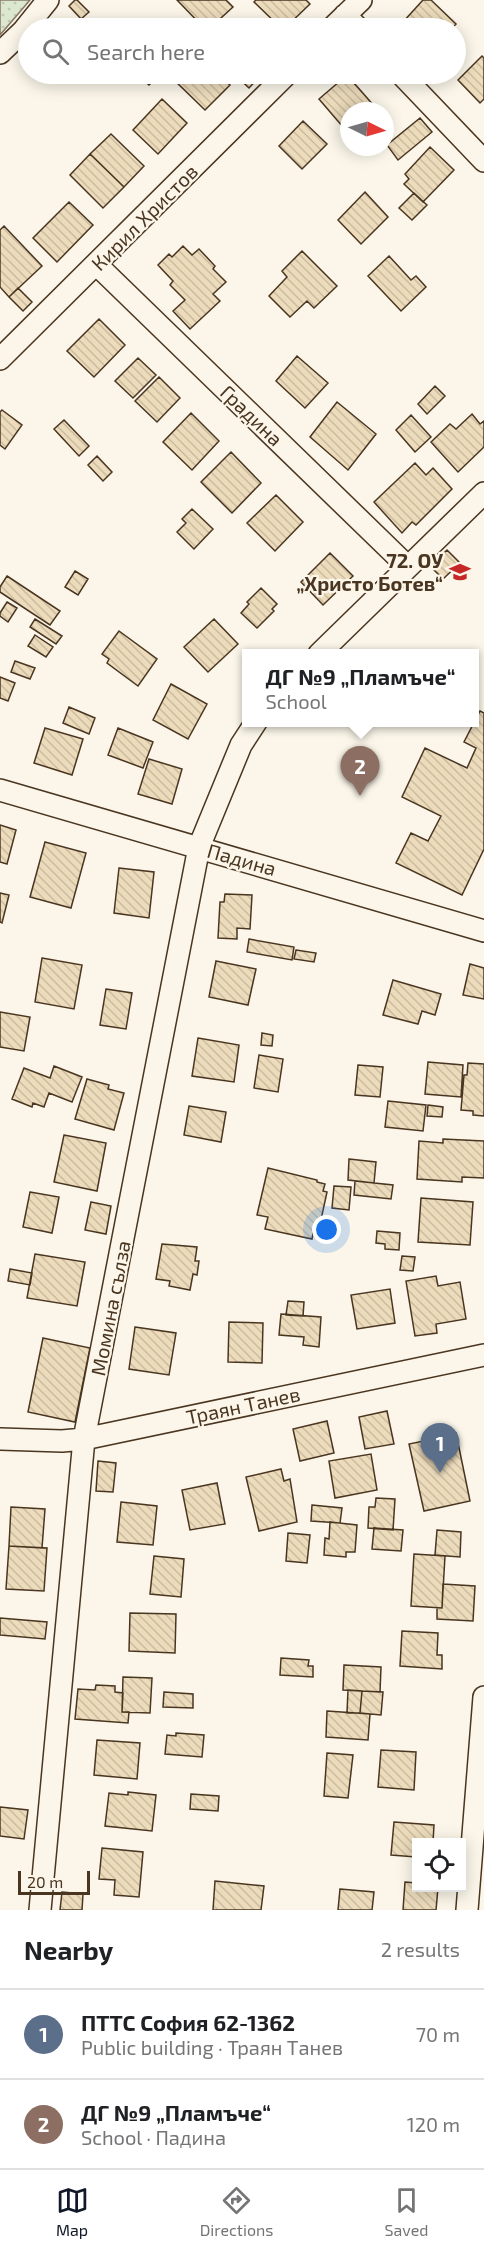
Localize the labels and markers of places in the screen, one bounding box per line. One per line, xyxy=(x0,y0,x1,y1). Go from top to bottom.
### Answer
place label: 72. ОУ „Христо Ботев“ xyxy=(296,548,443,595)
school or university icon: 72. ОУ „Христо Ботев“ xyxy=(448,560,472,584)
pin: 2 xyxy=(340,746,380,796)
pin: 1 xyxy=(420,1424,460,1473)

